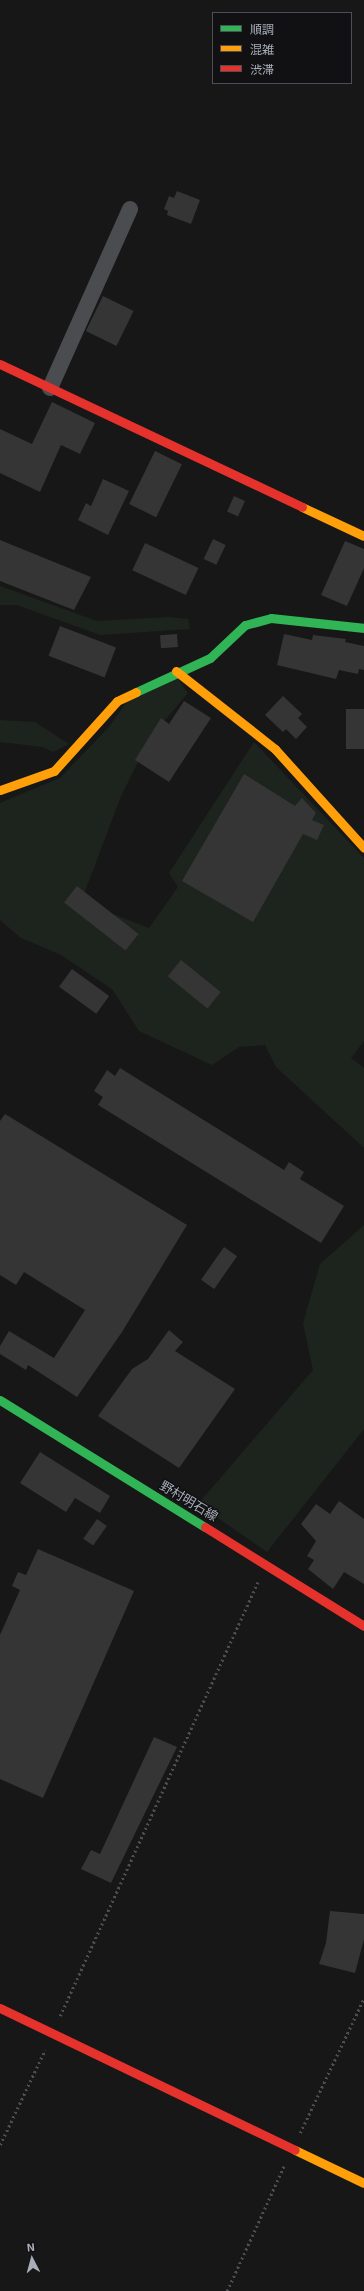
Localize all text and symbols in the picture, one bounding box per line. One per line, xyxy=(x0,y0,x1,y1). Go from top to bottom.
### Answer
legend xyxy=(212,12,352,84)
text: 順調 xyxy=(250,22,274,36)
text: 混雑 xyxy=(250,42,274,56)
text: 渋滞 xyxy=(250,62,274,76)
street label: 野村明石線 xyxy=(157,1478,221,1524)
north arrow xyxy=(12,2239,52,2279)
text: N xyxy=(26,2240,35,2253)

